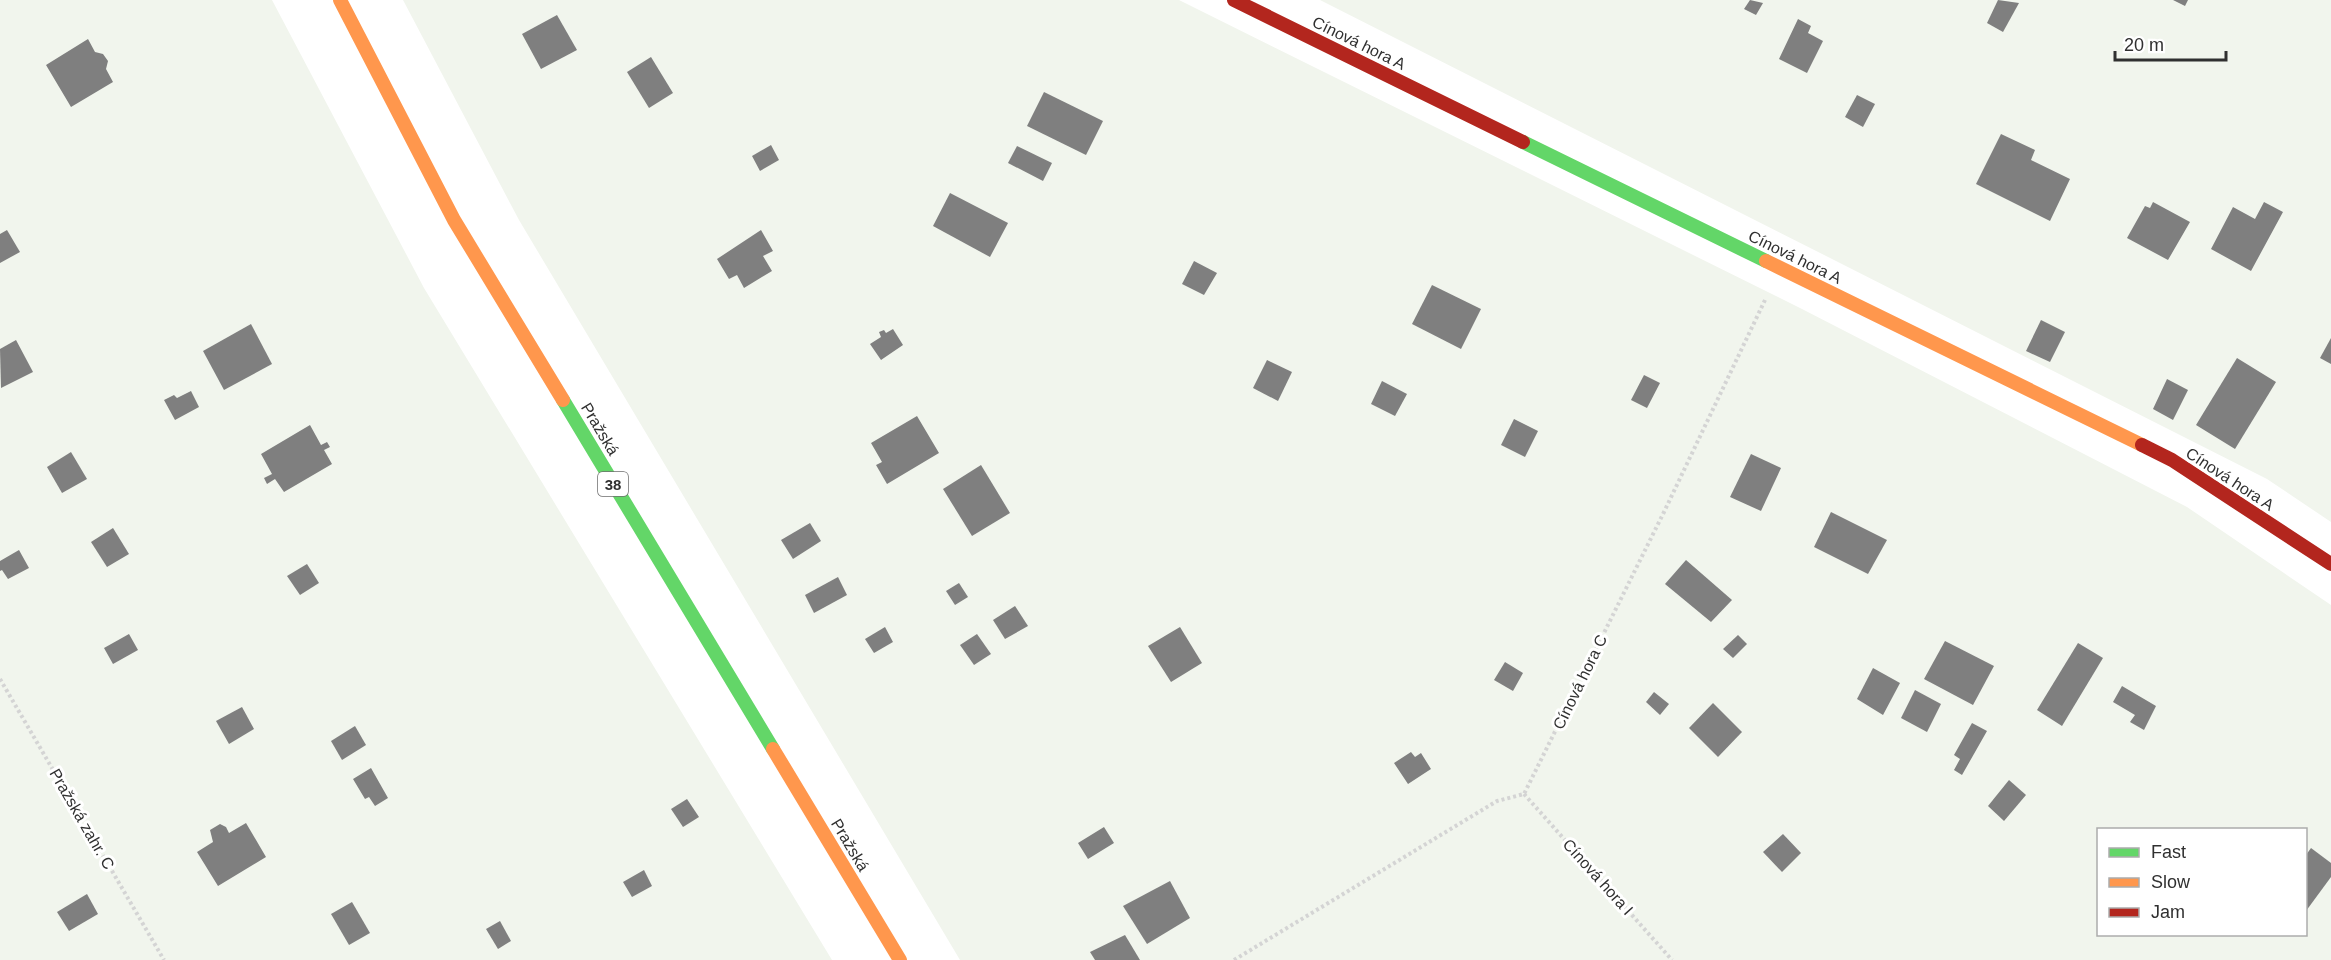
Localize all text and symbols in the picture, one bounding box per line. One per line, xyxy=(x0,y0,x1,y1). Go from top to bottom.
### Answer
street label: Cínová hora A xyxy=(1310,13,1409,73)
scale bar xyxy=(2115,24,2226,62)
text: 20 m xyxy=(2124,35,2164,55)
street label: Cínová hora A xyxy=(1746,227,1845,287)
street label: Pražská xyxy=(578,400,622,458)
street label: Cínová hora A xyxy=(2183,444,2277,514)
road number: 38 xyxy=(598,472,628,496)
street label: Cínová hora C xyxy=(1550,632,1610,732)
street label: Pražská zahr. C xyxy=(46,766,118,872)
street label: Pražská xyxy=(828,816,872,874)
legend xyxy=(2097,828,2307,936)
street label: Cínová hora I xyxy=(1560,836,1636,918)
text: Fast xyxy=(2151,842,2186,862)
text: Slow xyxy=(2151,872,2191,892)
text: Jam xyxy=(2151,902,2185,922)

